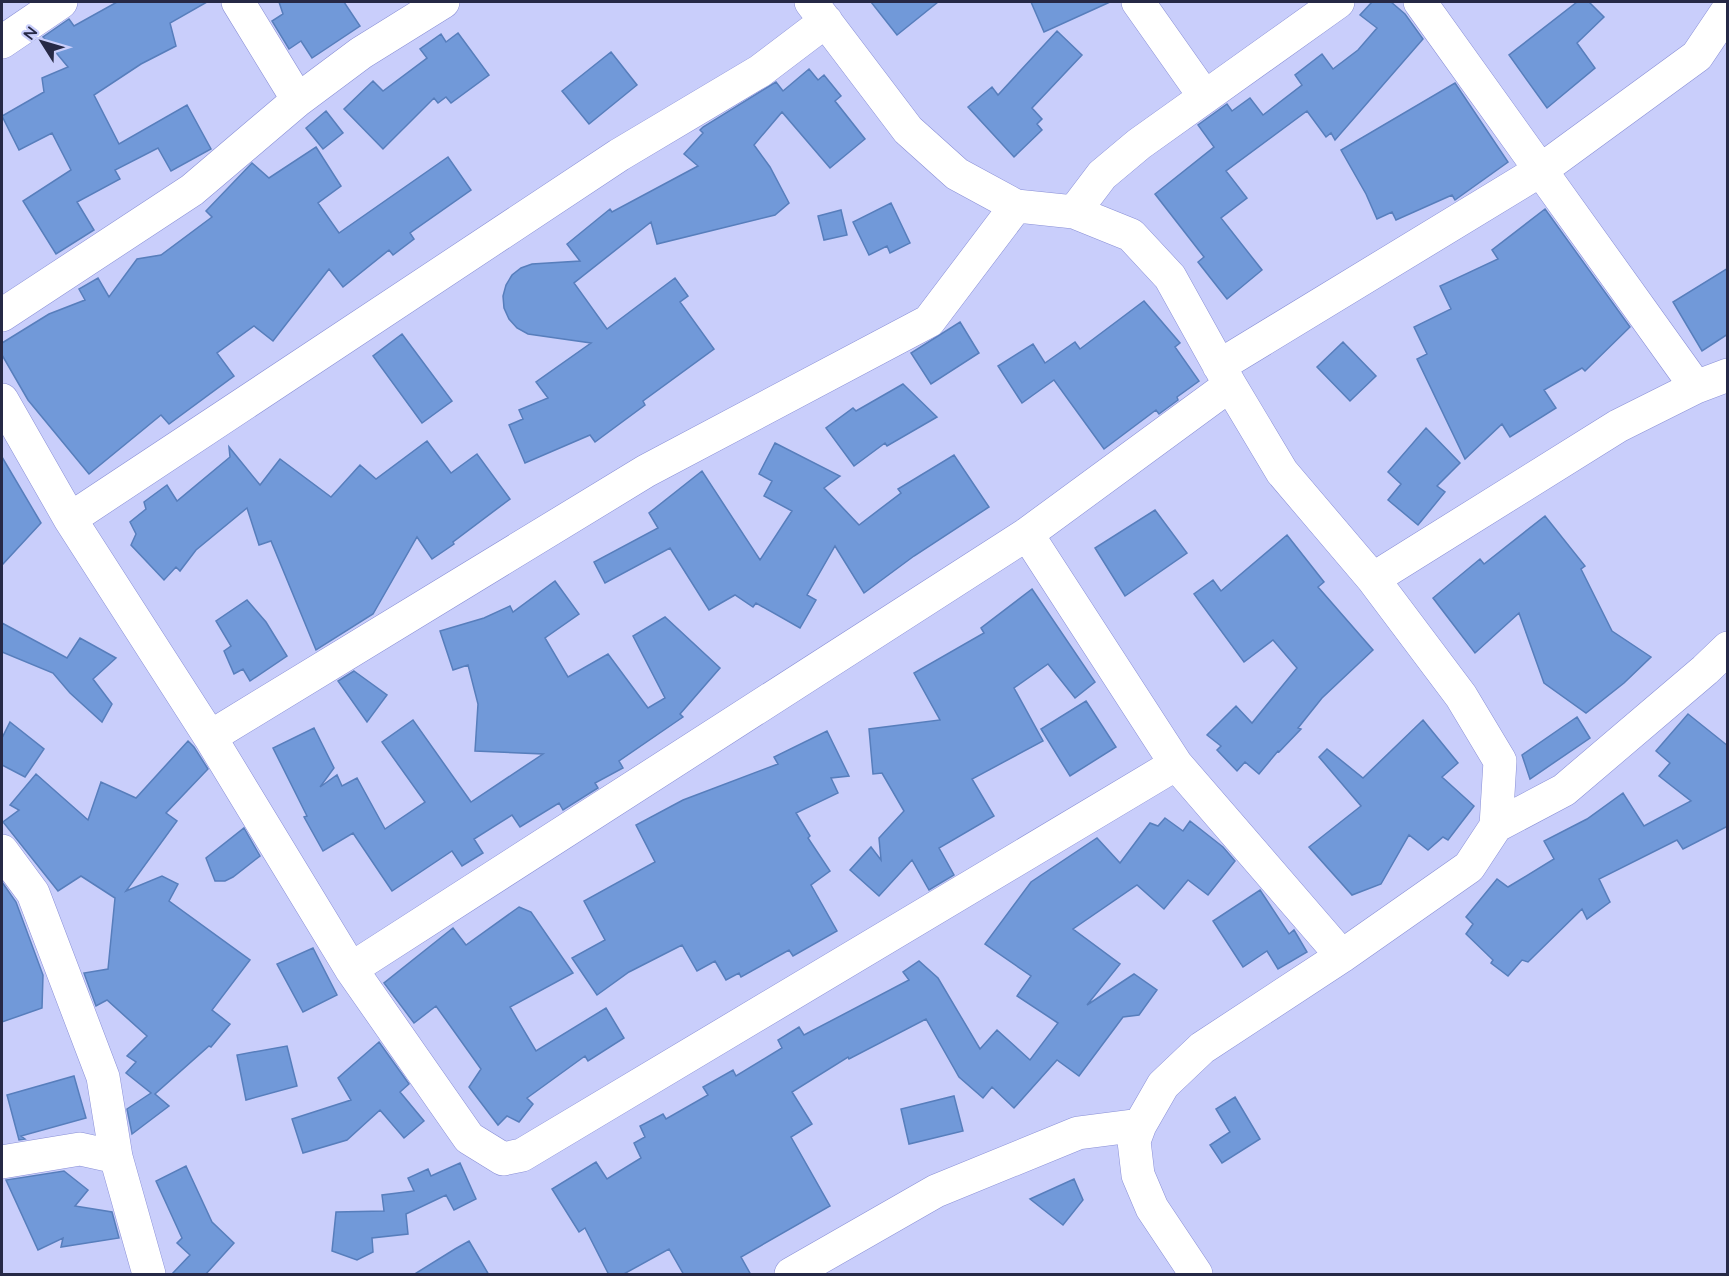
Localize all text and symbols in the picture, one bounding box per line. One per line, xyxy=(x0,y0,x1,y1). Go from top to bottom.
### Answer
north arrow xyxy=(12,12,72,72)
text: N xyxy=(18,22,42,44)

